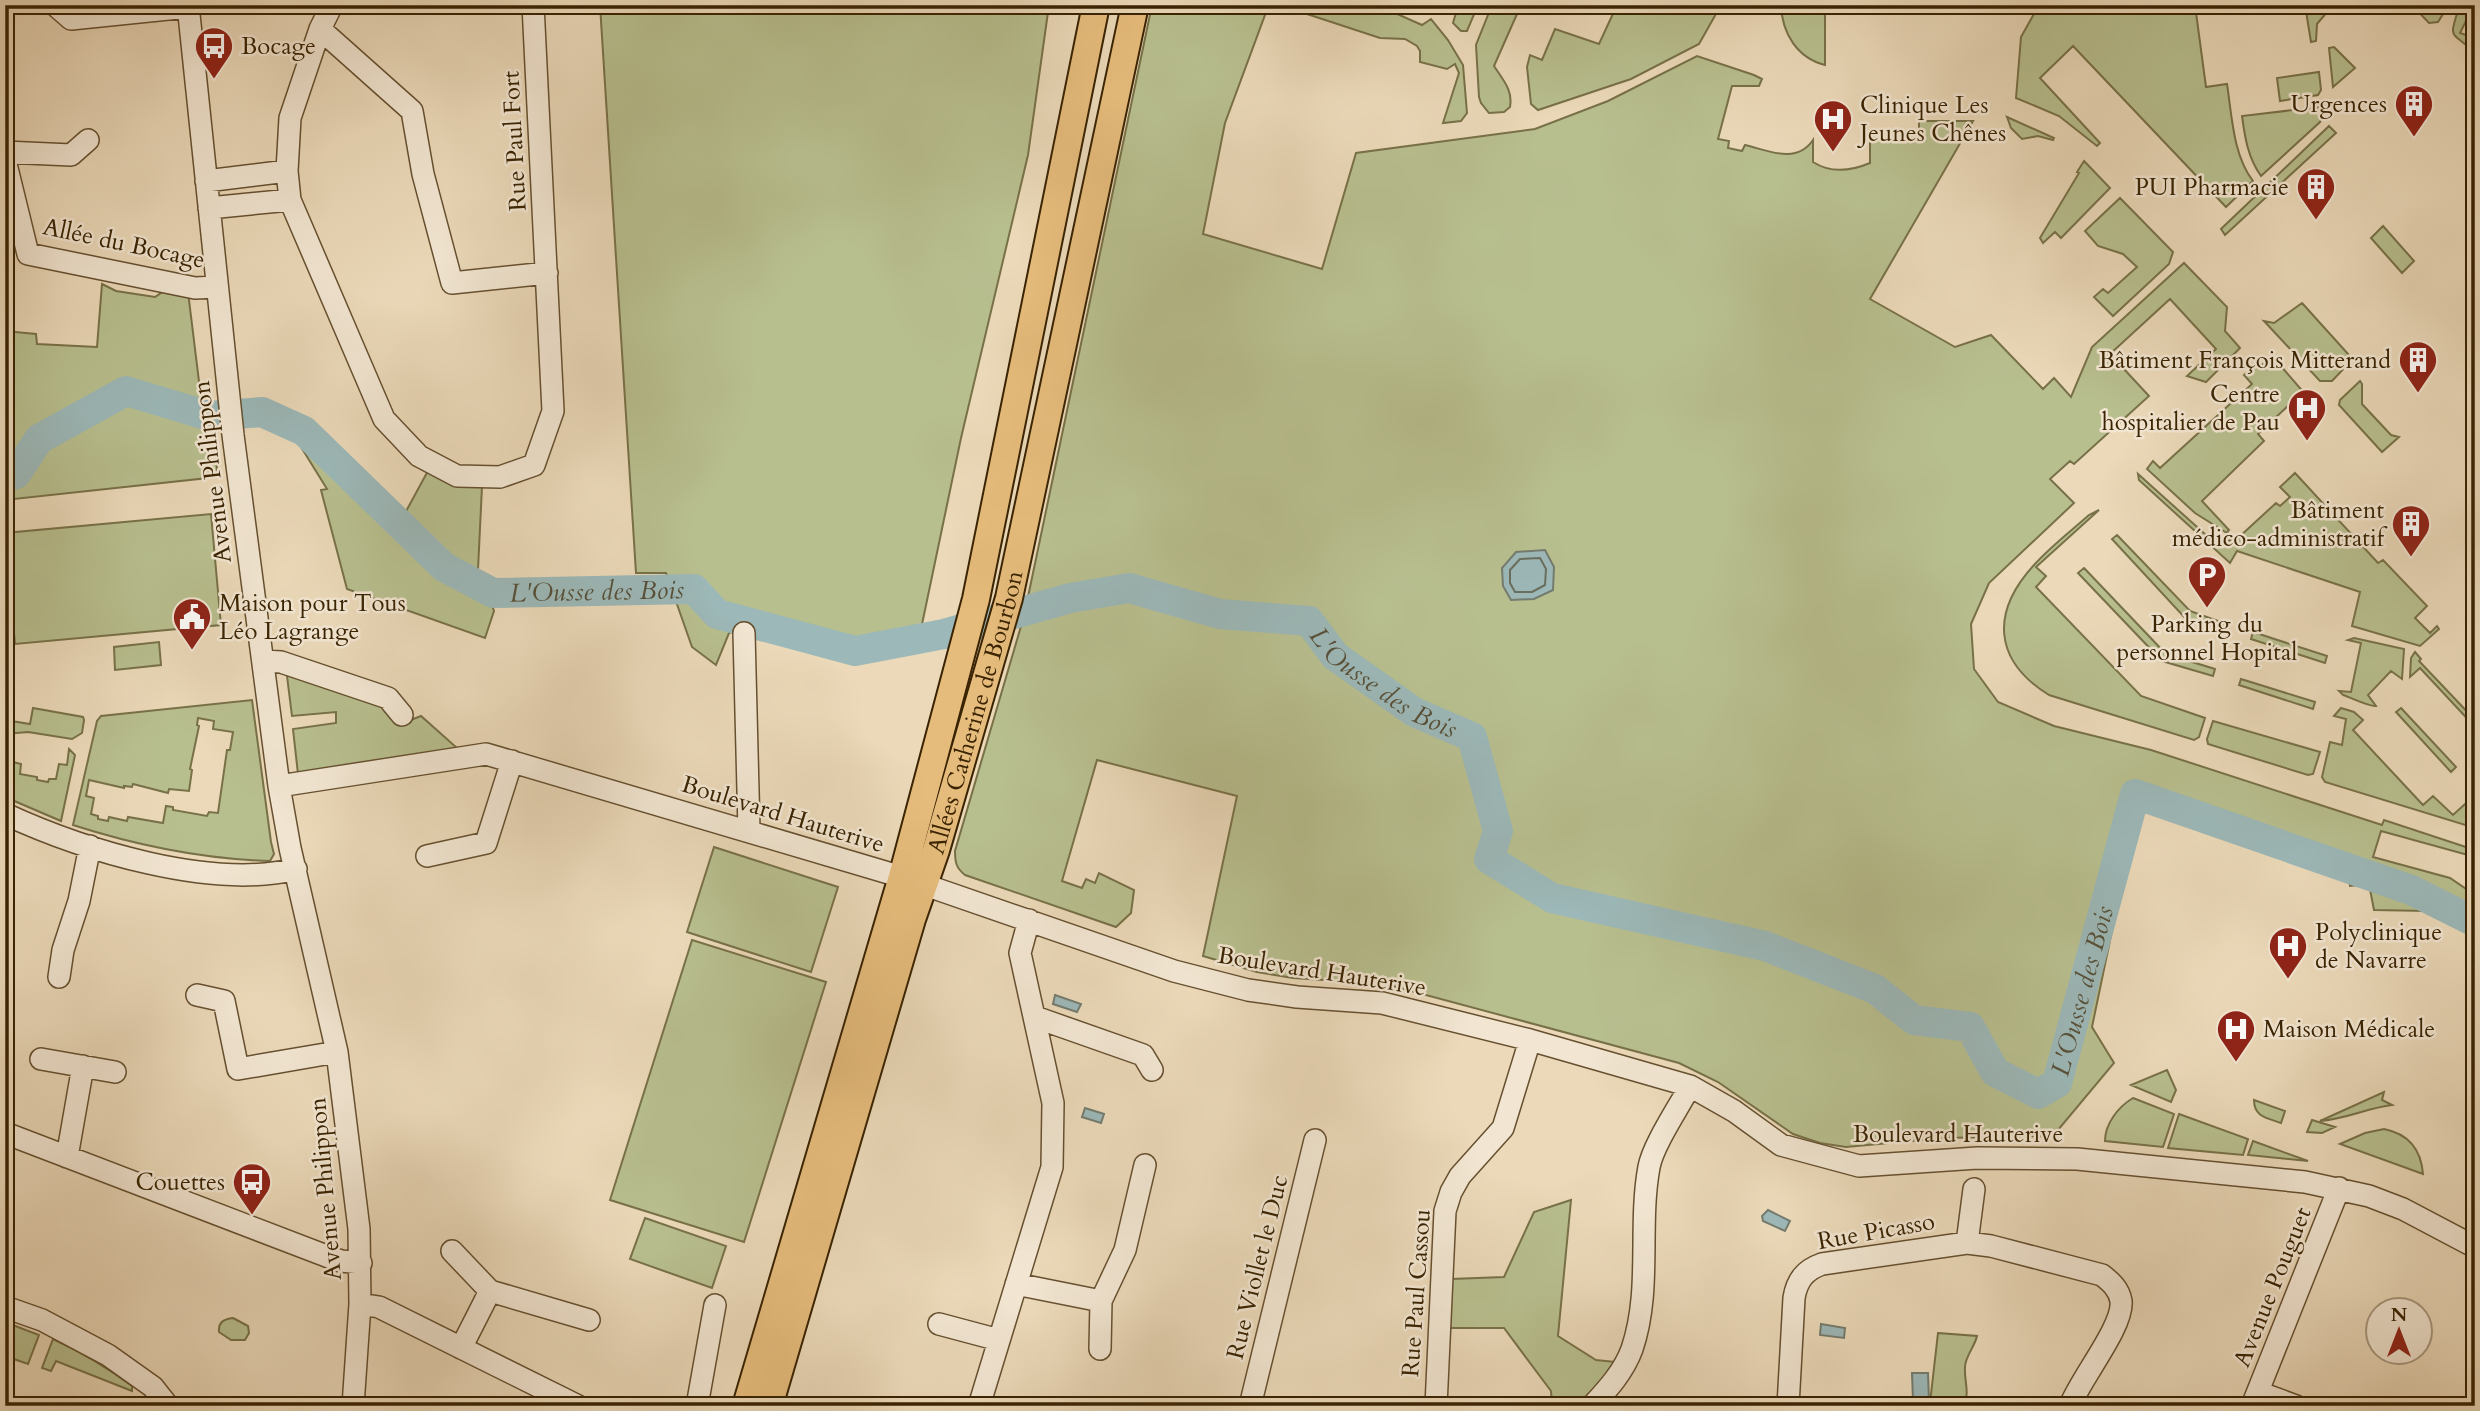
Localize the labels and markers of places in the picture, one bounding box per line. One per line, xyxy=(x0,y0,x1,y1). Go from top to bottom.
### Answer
bus stop icon: Bocage xyxy=(193,25,235,80)
place label: Bocage xyxy=(241,30,316,63)
building icon: Urgences xyxy=(2393,83,2435,138)
place label: Urgences xyxy=(2291,88,2387,121)
place label: Clinique Les Jeunes Chênes xyxy=(1857,89,2006,150)
hospital icon: Clinique Les Jeunes Chênes xyxy=(1812,98,1854,153)
building icon: PUI Pharmacie xyxy=(2295,166,2337,221)
place label: PUI Pharmacie xyxy=(2135,171,2289,204)
building icon: Bâtiment François Mitterand xyxy=(2397,339,2439,394)
place label: Bâtiment François Mitterand xyxy=(2099,344,2391,377)
place label: Centre hospitalier de Pau xyxy=(2102,378,2280,439)
hospital icon: Centre hospitalier de Pau xyxy=(2286,387,2328,442)
place label: Bâtiment médico-administratif xyxy=(2172,494,2388,555)
building icon: Bâtiment médico-administratif xyxy=(2390,503,2432,558)
parking icon: Parking du personnel Hopital xyxy=(2186,554,2228,609)
place label: Maison pour Tous Léo Lagrange xyxy=(219,587,406,648)
public building icon: Maison pour Tous Léo Lagrange xyxy=(171,596,213,651)
place label: Parking du personnel Hopital xyxy=(2117,608,2297,669)
place label: Polyclinique de Navarre xyxy=(2315,916,2442,977)
hospital icon: Polyclinique de Navarre xyxy=(2267,925,2309,980)
hospital icon: Maison Médicale xyxy=(2215,1008,2257,1063)
place label: Maison Médicale xyxy=(2263,1013,2435,1046)
bus stop icon: Couettes xyxy=(231,1161,273,1216)
place label: Couettes xyxy=(136,1166,225,1199)

